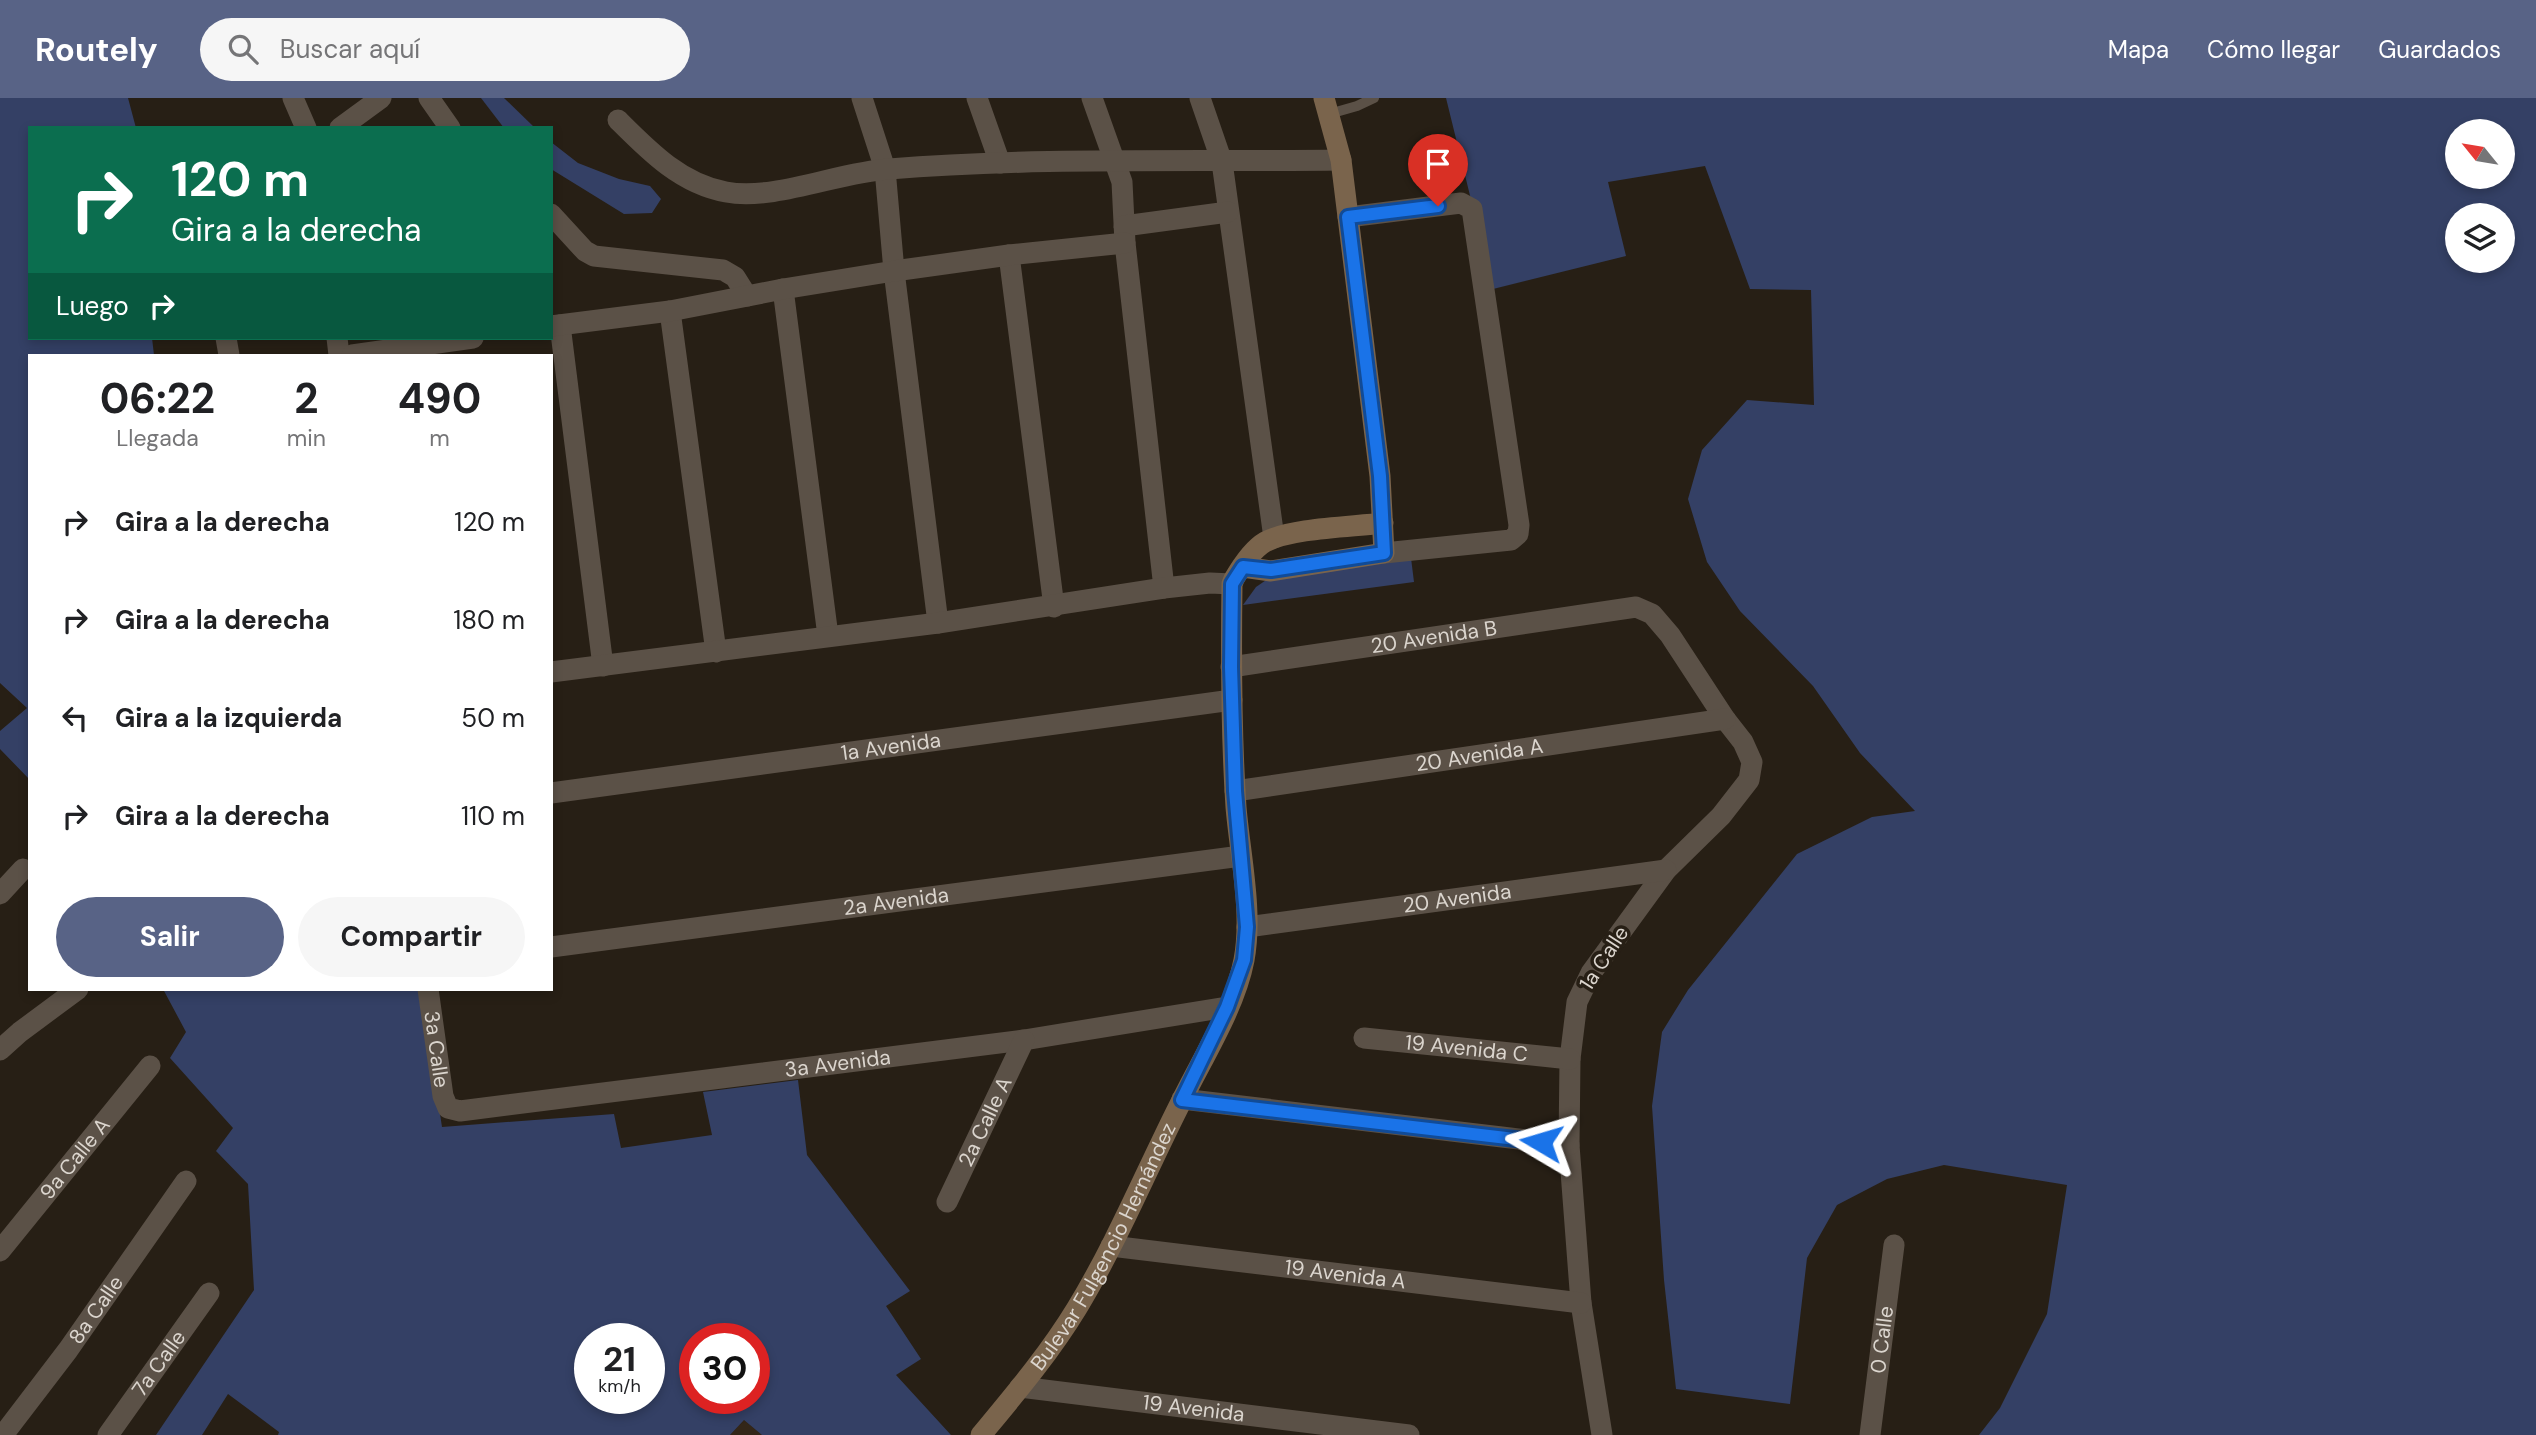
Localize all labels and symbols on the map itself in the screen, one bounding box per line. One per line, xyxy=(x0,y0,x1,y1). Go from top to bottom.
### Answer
north arrow xyxy=(2445,119,2515,189)
pin xyxy=(1408,134,1468,206)
street label: 20 Avenida B xyxy=(1369,614,1499,660)
street label: 1a Avenida xyxy=(839,726,943,767)
street label: 20 Avenida A xyxy=(1414,732,1545,778)
street label: 20 Avenida xyxy=(1401,877,1513,920)
street label: 2a Avenida xyxy=(842,881,950,922)
street label: 1a Calle xyxy=(1573,920,1635,996)
street label: 3a Calle xyxy=(417,1009,456,1090)
street label: 19 Avenida C xyxy=(1404,1028,1529,1069)
street label: 3a Avenida xyxy=(783,1043,892,1084)
street label: 2a Calle A xyxy=(952,1072,1019,1171)
position arrow xyxy=(1504,1105,1578,1179)
street label: 9a Calle A xyxy=(33,1112,117,1205)
street label: Bulevar Fulgencio Hernández xyxy=(1024,1118,1183,1376)
street label: 19 Avenida A xyxy=(1283,1253,1408,1296)
street label: 8a Calle xyxy=(62,1270,130,1350)
street label: 0 Calle xyxy=(1864,1304,1900,1375)
speed limit sign: 30 xyxy=(679,1323,770,1414)
street label: 7a Calle xyxy=(126,1324,192,1402)
street label: 19 Avenida xyxy=(1141,1388,1246,1429)

